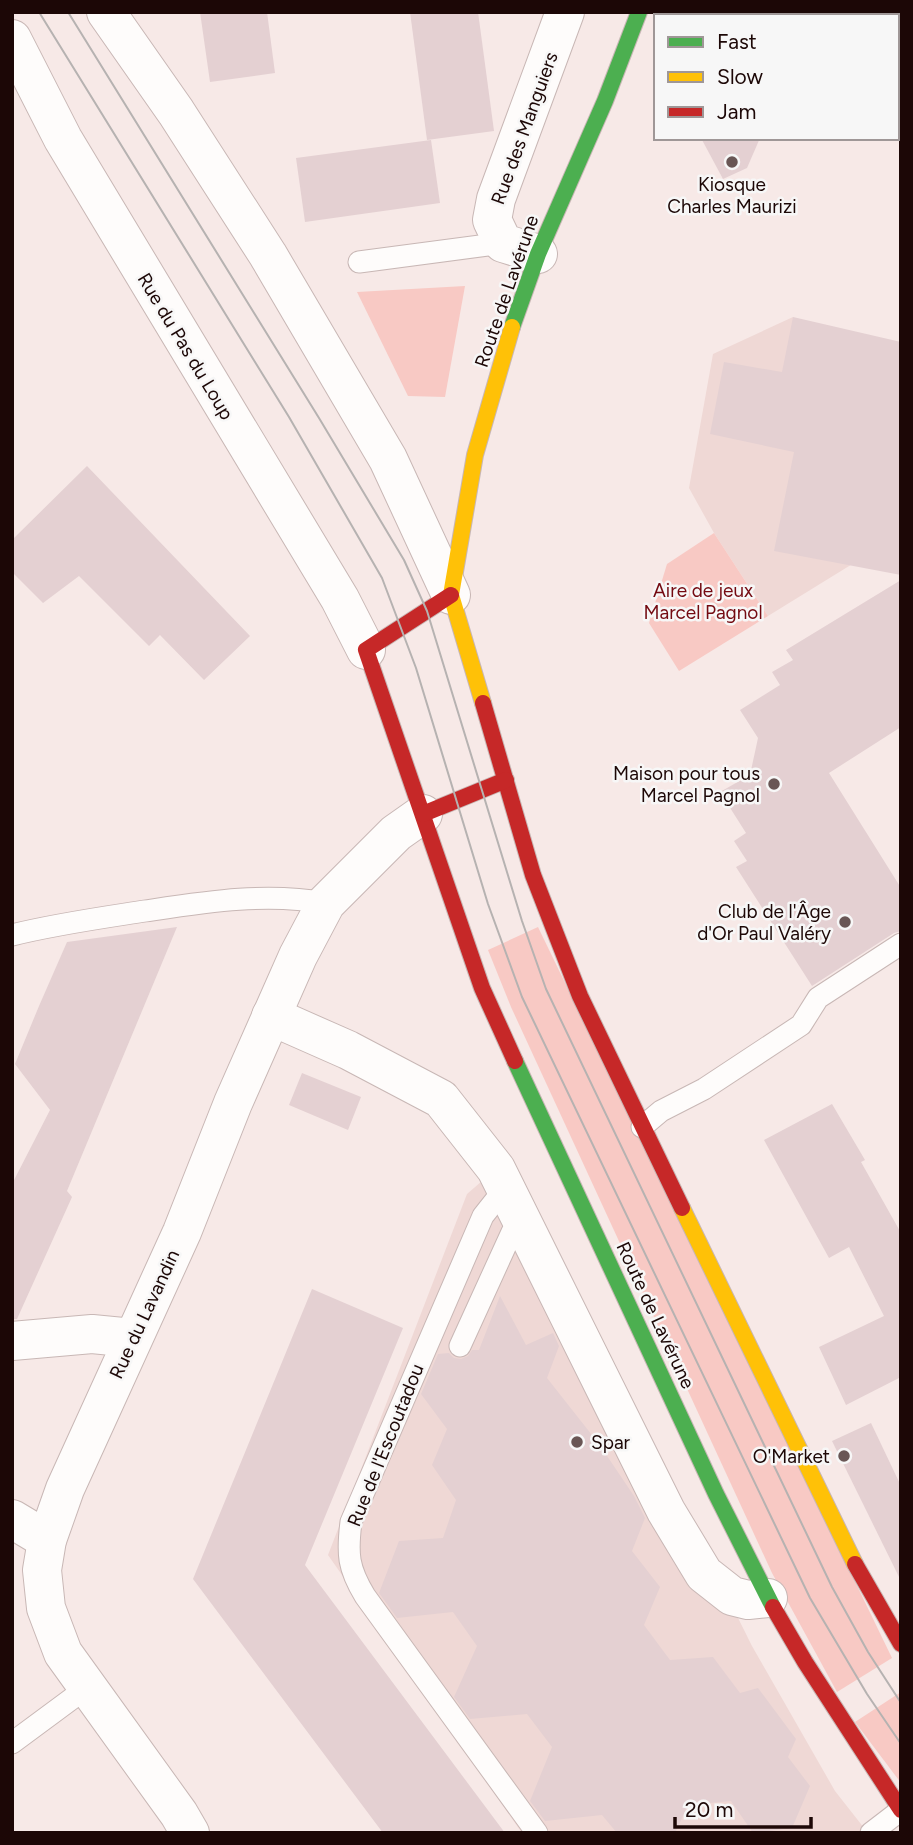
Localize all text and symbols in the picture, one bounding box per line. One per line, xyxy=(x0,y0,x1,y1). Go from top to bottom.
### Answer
legend xyxy=(654,14,899,140)
text: Fast xyxy=(717,29,757,54)
street label: Rue des Manguiers xyxy=(486,49,563,208)
text: Slow xyxy=(717,64,763,89)
text: Jam xyxy=(717,99,756,124)
marker: Kiosque Charles Maurizi xyxy=(724,154,740,170)
place label: Kiosque Charles Maurizi xyxy=(667,173,797,218)
street label: Route de Lavérune xyxy=(470,212,543,370)
street label: Rue du Pas du Loup xyxy=(133,269,238,424)
park label: Aire de jeux Marcel Pagnol xyxy=(643,579,763,624)
place label: Maison pour tous Marcel Pagnol xyxy=(613,762,760,807)
marker: Maison pour tous Marcel Pagnol xyxy=(766,776,782,792)
place label: Club de l'Âge d'Or Paul Valéry xyxy=(697,900,831,945)
marker: Club de l'Âge d'Or Paul Valéry xyxy=(837,914,853,930)
street label: Route de Lavérune xyxy=(611,1238,700,1392)
street label: Rue du Lavandin xyxy=(105,1246,184,1382)
street label: Rue de l'Escoutadou xyxy=(342,1361,429,1530)
place label: Spar xyxy=(591,1431,631,1454)
marker: Spar xyxy=(569,1434,585,1450)
place label: O'Market xyxy=(753,1445,830,1468)
marker: O'Market xyxy=(836,1448,852,1464)
scale bar xyxy=(675,1786,811,1830)
text: 20 m xyxy=(685,1797,733,1822)

